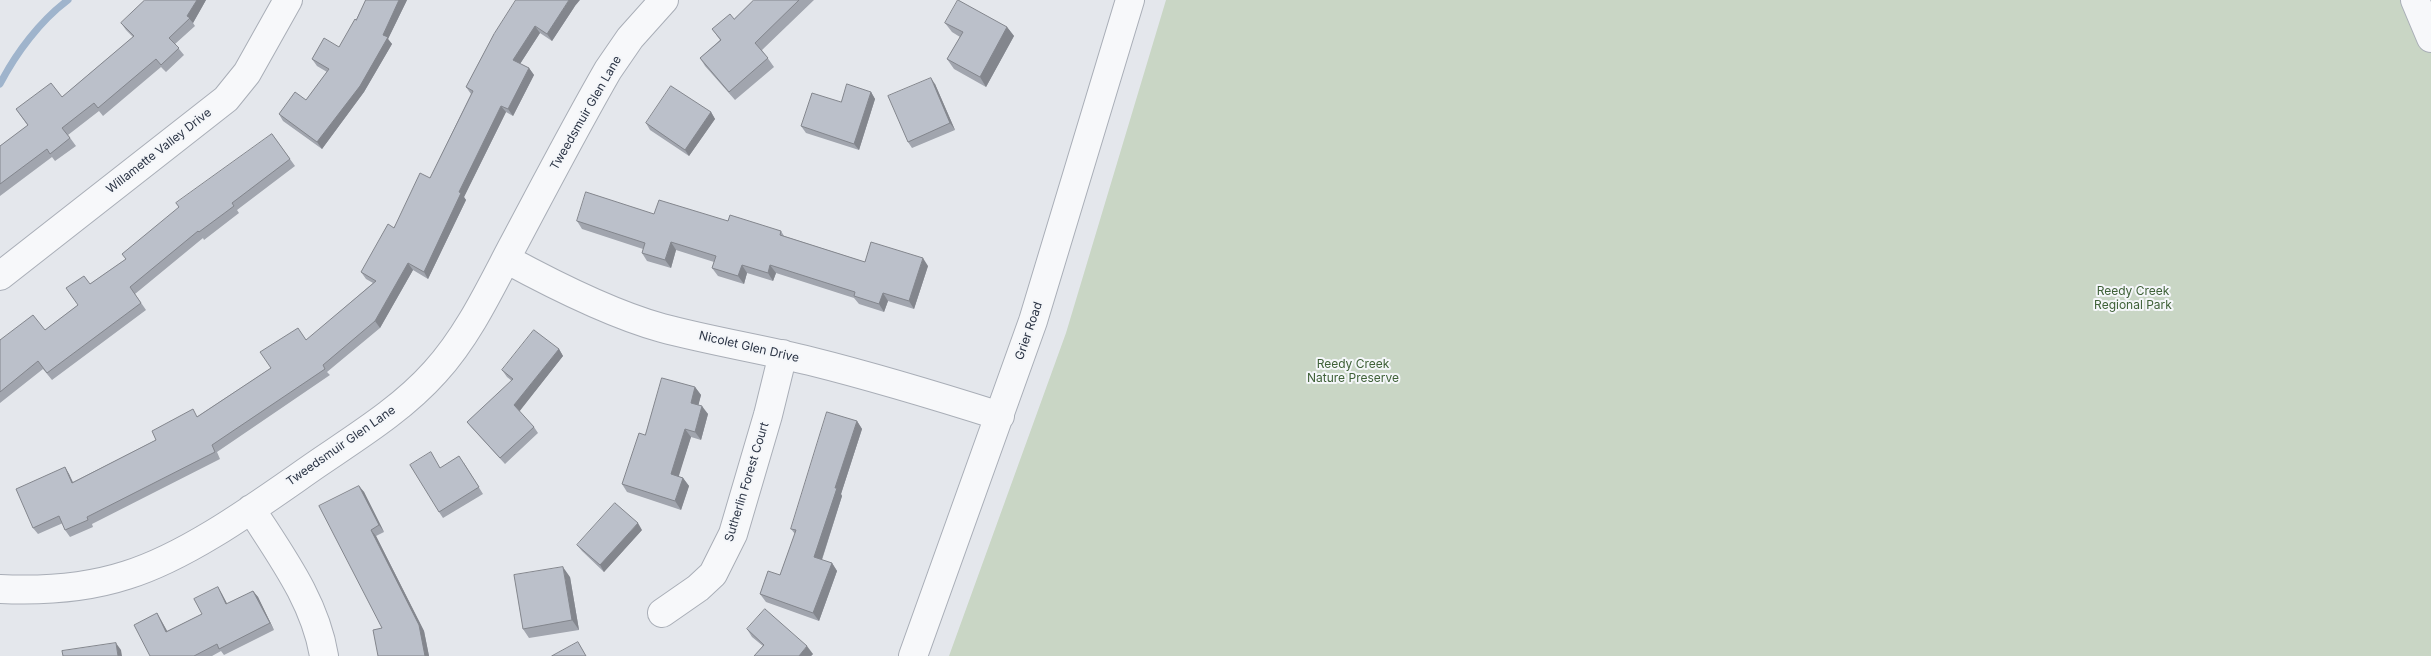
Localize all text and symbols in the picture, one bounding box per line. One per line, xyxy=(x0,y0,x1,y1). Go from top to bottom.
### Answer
street label: Tweedsmuir Glen Lane xyxy=(547,53,625,173)
street label: Willamette Valley Drive xyxy=(104,105,214,197)
park label: Reedy Creek Regional Park xyxy=(2094,284,2172,312)
street label: Grier Road xyxy=(1012,300,1046,362)
street label: Nicolet Glen Drive xyxy=(698,328,800,366)
park label: Reedy Creek Nature Preserve xyxy=(1307,357,1399,385)
street label: Tweedsmuir Glen Lane xyxy=(284,403,398,489)
street label: Sutherlin Forest Court xyxy=(722,420,772,544)

